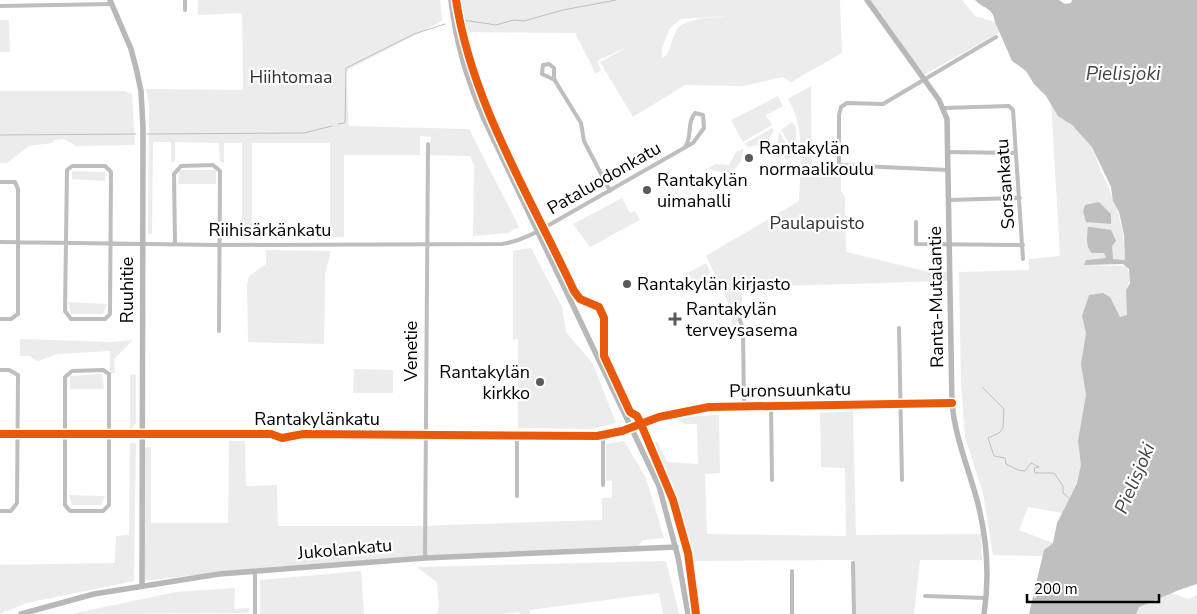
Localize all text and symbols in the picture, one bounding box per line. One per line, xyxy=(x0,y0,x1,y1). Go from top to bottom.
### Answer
water label: Pielisjoki xyxy=(1086,61,1161,87)
park label: Hiihtomaa xyxy=(250,65,332,89)
street label: Pataluodonkatu xyxy=(543,136,665,220)
place label: Rantakylän normaalikoulu xyxy=(759,136,874,181)
street label: Sorsankatu xyxy=(990,138,1020,230)
marker: Rantakylän normaalikoulu xyxy=(743,152,755,164)
place label: Rantakylän uimahalli xyxy=(657,168,748,213)
marker: Rantakylän uimahalli xyxy=(641,184,653,196)
park label: Paulapuisto xyxy=(769,211,865,235)
street label: Riihisärkänkatu xyxy=(209,218,331,242)
street label: Ranta-Mutalantie xyxy=(923,226,949,368)
street label: Ruuhitie xyxy=(115,257,139,323)
place label: Rantakylän kirjasto xyxy=(637,272,790,296)
marker: Rantakylän kirjasto xyxy=(621,278,633,290)
place label: Rantakylän terveysasema xyxy=(686,297,798,342)
marker: Rantakylän terveysasema xyxy=(668,312,682,326)
street label: Venetie xyxy=(399,321,423,382)
place label: Rantakylän kirkko xyxy=(439,360,530,405)
marker: Rantakylän kirkko xyxy=(534,376,546,388)
street label: Puronsuunkatu xyxy=(729,377,851,403)
street label: Rantakylänkatu xyxy=(254,407,380,431)
water label: Pielisjoki xyxy=(1108,438,1162,518)
street label: Jukolankatu xyxy=(296,533,393,565)
scale bar xyxy=(1027,572,1160,604)
text: 200 m xyxy=(1034,579,1078,599)

